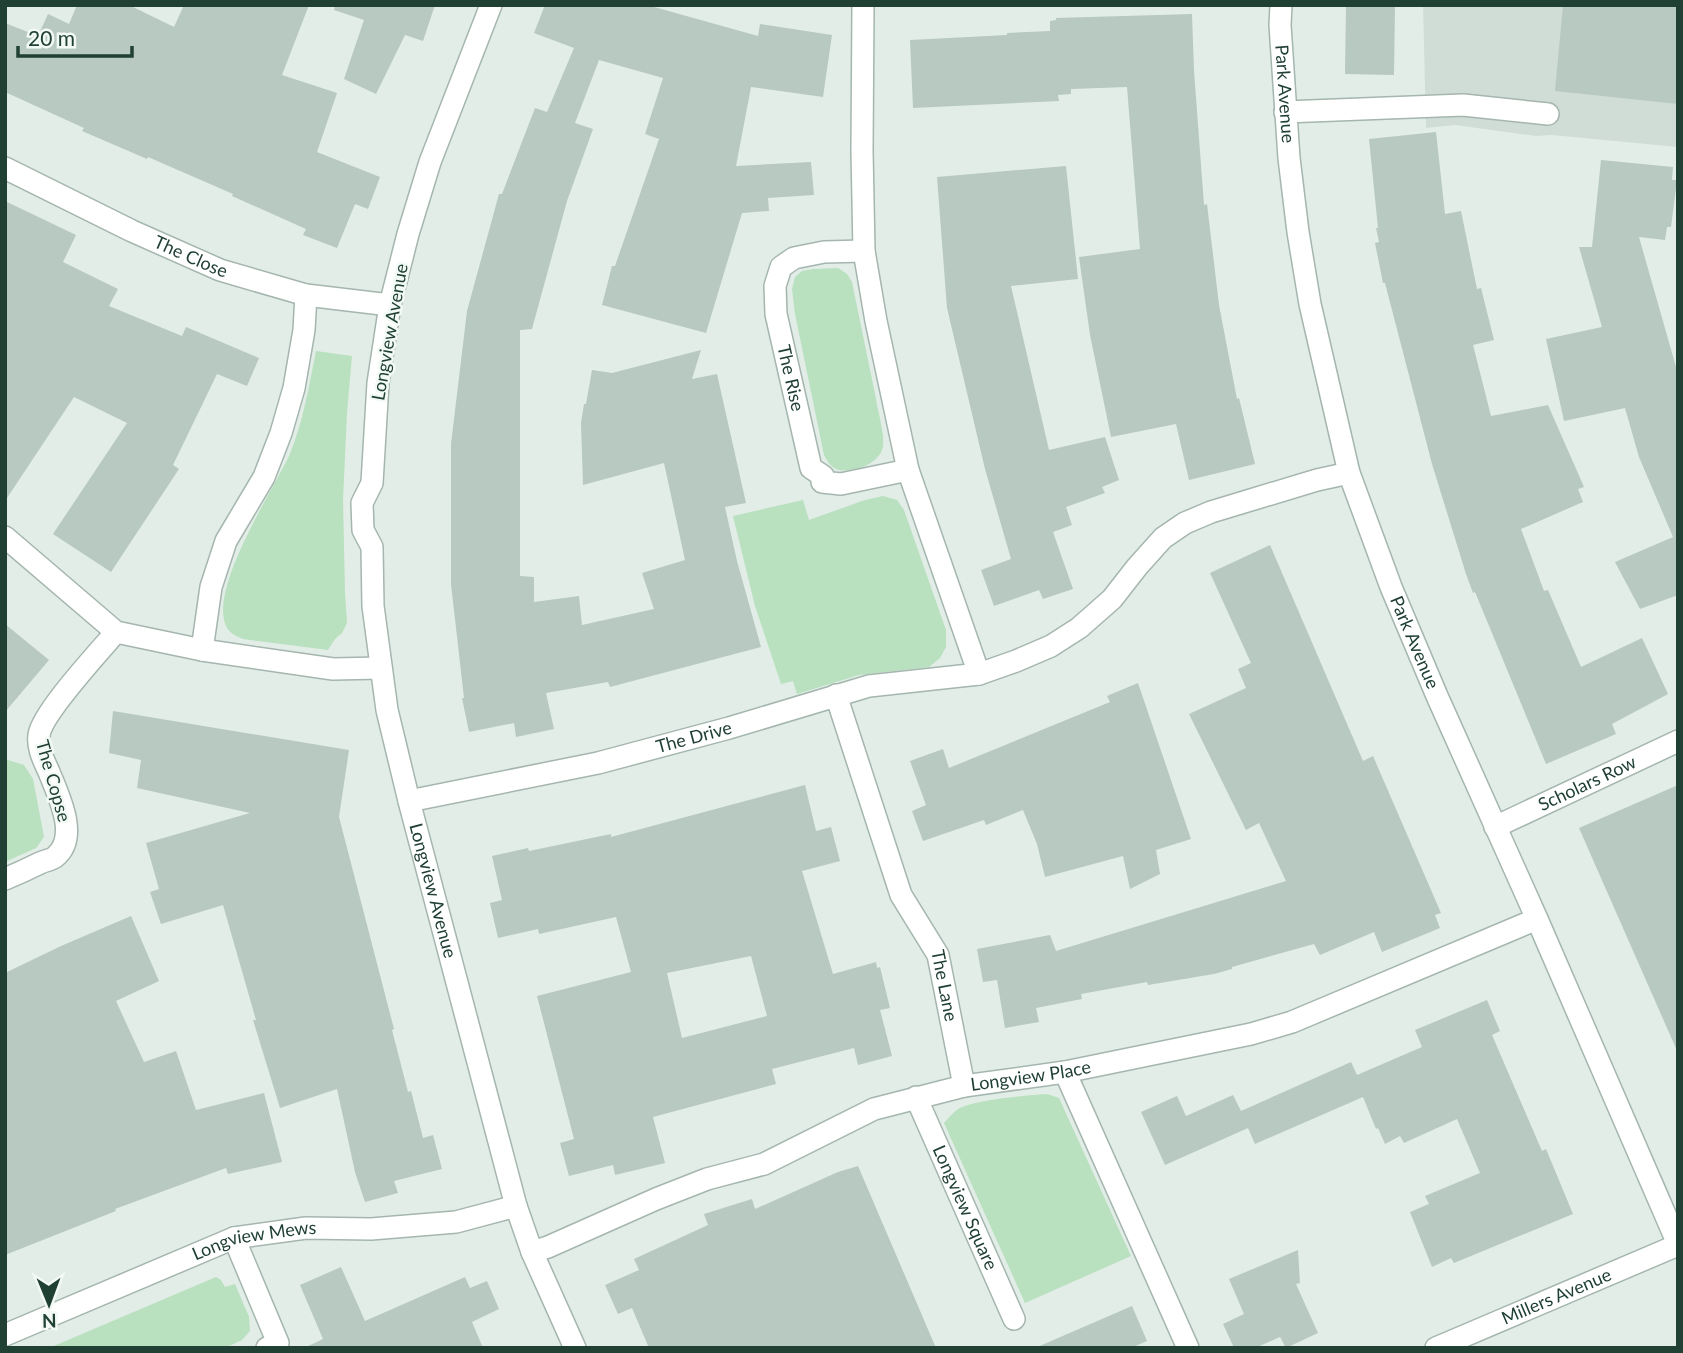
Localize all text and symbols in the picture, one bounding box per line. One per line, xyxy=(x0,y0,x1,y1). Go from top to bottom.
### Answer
scale bar xyxy=(18,14,131,58)
text: 20 m xyxy=(28,25,75,50)
street label: Park Avenue xyxy=(1271,44,1300,144)
street label: The Close xyxy=(151,230,230,282)
street label: Longview Avenue xyxy=(366,262,412,402)
street label: The Rise xyxy=(773,342,810,413)
street label: Park Avenue xyxy=(1386,592,1445,692)
street label: The Drive xyxy=(653,716,734,757)
street label: The Copse xyxy=(32,737,76,824)
street label: Scholars Row xyxy=(1534,750,1639,815)
street label: Longview Avenue xyxy=(405,821,462,960)
street label: The Lane xyxy=(927,948,963,1023)
street label: Longview Place xyxy=(969,1055,1093,1095)
street label: Longview Square xyxy=(929,1141,1003,1273)
street label: Longview Mews xyxy=(188,1216,317,1265)
street label: Millers Avenue xyxy=(1498,1263,1614,1329)
north arrow xyxy=(14,1269,84,1339)
text: N xyxy=(42,1310,57,1333)

